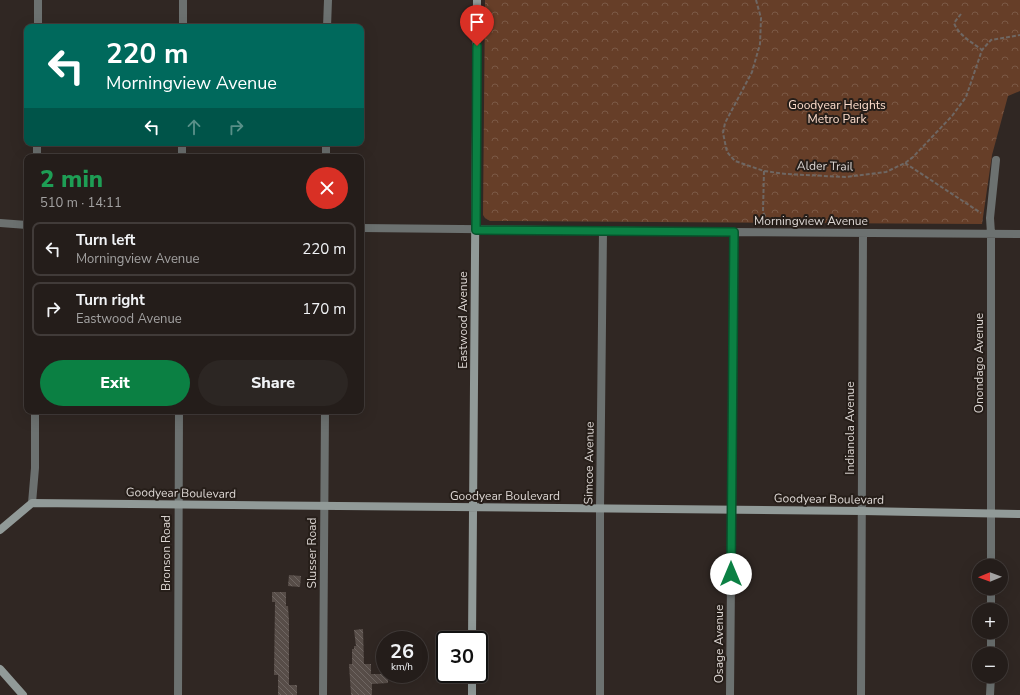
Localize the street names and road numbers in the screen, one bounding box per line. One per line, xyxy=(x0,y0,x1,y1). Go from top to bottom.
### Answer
street label: Alder Trail xyxy=(797,158,854,174)
street label: Morningview Avenue xyxy=(754,213,868,229)
street label: Eastwood Avenue xyxy=(455,271,471,369)
street label: Onondago Avenue xyxy=(971,313,987,413)
street label: Indianola Avenue xyxy=(842,381,858,475)
street label: Simcoe Avenue xyxy=(580,421,598,505)
street label: Goodyear Boulevard xyxy=(126,484,236,502)
street label: Goodyear Boulevard xyxy=(450,488,560,504)
street label: Goodyear Boulevard xyxy=(774,490,884,508)
street label: Bronson Road xyxy=(158,515,174,591)
street label: Slusser Road xyxy=(304,518,320,588)
street label: Osage Avenue xyxy=(711,605,727,683)

